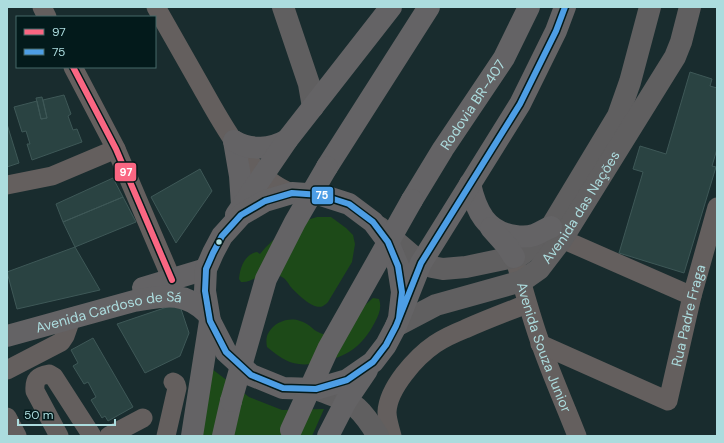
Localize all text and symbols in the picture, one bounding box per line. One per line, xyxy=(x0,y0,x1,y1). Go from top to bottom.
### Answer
legend xyxy=(16,16,156,68)
text: 97 xyxy=(52,24,66,40)
text: 75 xyxy=(52,44,65,60)
street label: Rodovia BR-407 xyxy=(436,56,509,153)
street label: Avenida das Nações xyxy=(537,147,624,267)
line badge: 97 xyxy=(114,162,137,182)
text: 97 xyxy=(120,165,132,179)
line badge: 75 xyxy=(311,186,334,205)
text: 75 xyxy=(316,188,328,202)
unlabelled marker xyxy=(214,237,224,247)
street label: Rua Padre Fraga xyxy=(667,262,709,368)
street label: Avenida Souza Junior xyxy=(513,280,576,415)
street label: Avenida Cardoso de Sá xyxy=(33,287,183,337)
scale bar xyxy=(18,401,115,427)
text: 50 m xyxy=(24,407,53,423)

